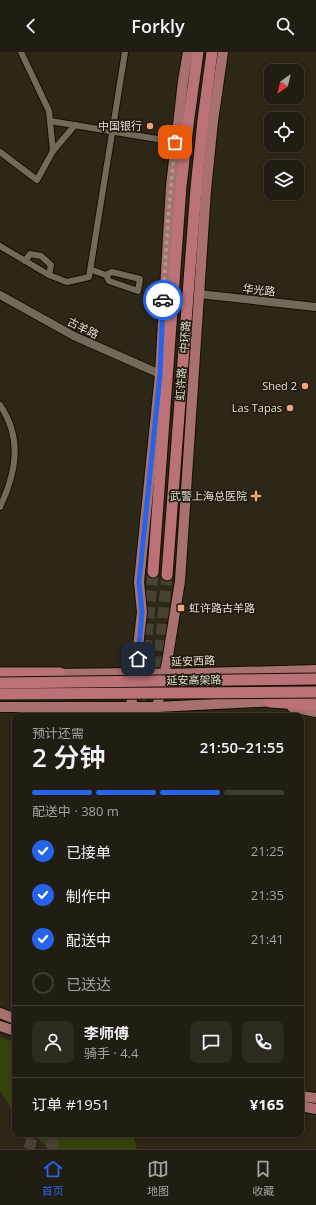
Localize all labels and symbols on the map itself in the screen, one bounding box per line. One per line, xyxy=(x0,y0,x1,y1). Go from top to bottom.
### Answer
north arrow xyxy=(264,64,304,104)
place label: 中国银行 xyxy=(98,118,142,133)
marker: 中国银行 xyxy=(145,121,155,131)
pin xyxy=(158,125,192,159)
courier xyxy=(143,280,183,320)
street label: 华光路 xyxy=(242,280,276,299)
street label: 古羊路 xyxy=(65,314,101,342)
street label: 中环路 xyxy=(176,320,193,354)
street label: 虹许路 xyxy=(172,367,189,401)
place label: Shed 2 xyxy=(262,378,297,393)
marker: Shed 2 xyxy=(300,381,310,391)
place label: Las Tapas xyxy=(232,400,282,415)
marker: Las Tapas xyxy=(285,403,295,413)
place label: 武警上海总医院 xyxy=(170,488,247,503)
marker: 武警上海总医院 xyxy=(250,490,262,502)
place label: 虹许路古羊路 xyxy=(189,600,255,615)
marker: 虹许路古羊路 xyxy=(176,603,186,613)
pin xyxy=(121,642,155,676)
street label: 延安西路 xyxy=(171,652,215,669)
street label: 延安高架路 xyxy=(166,672,222,687)

